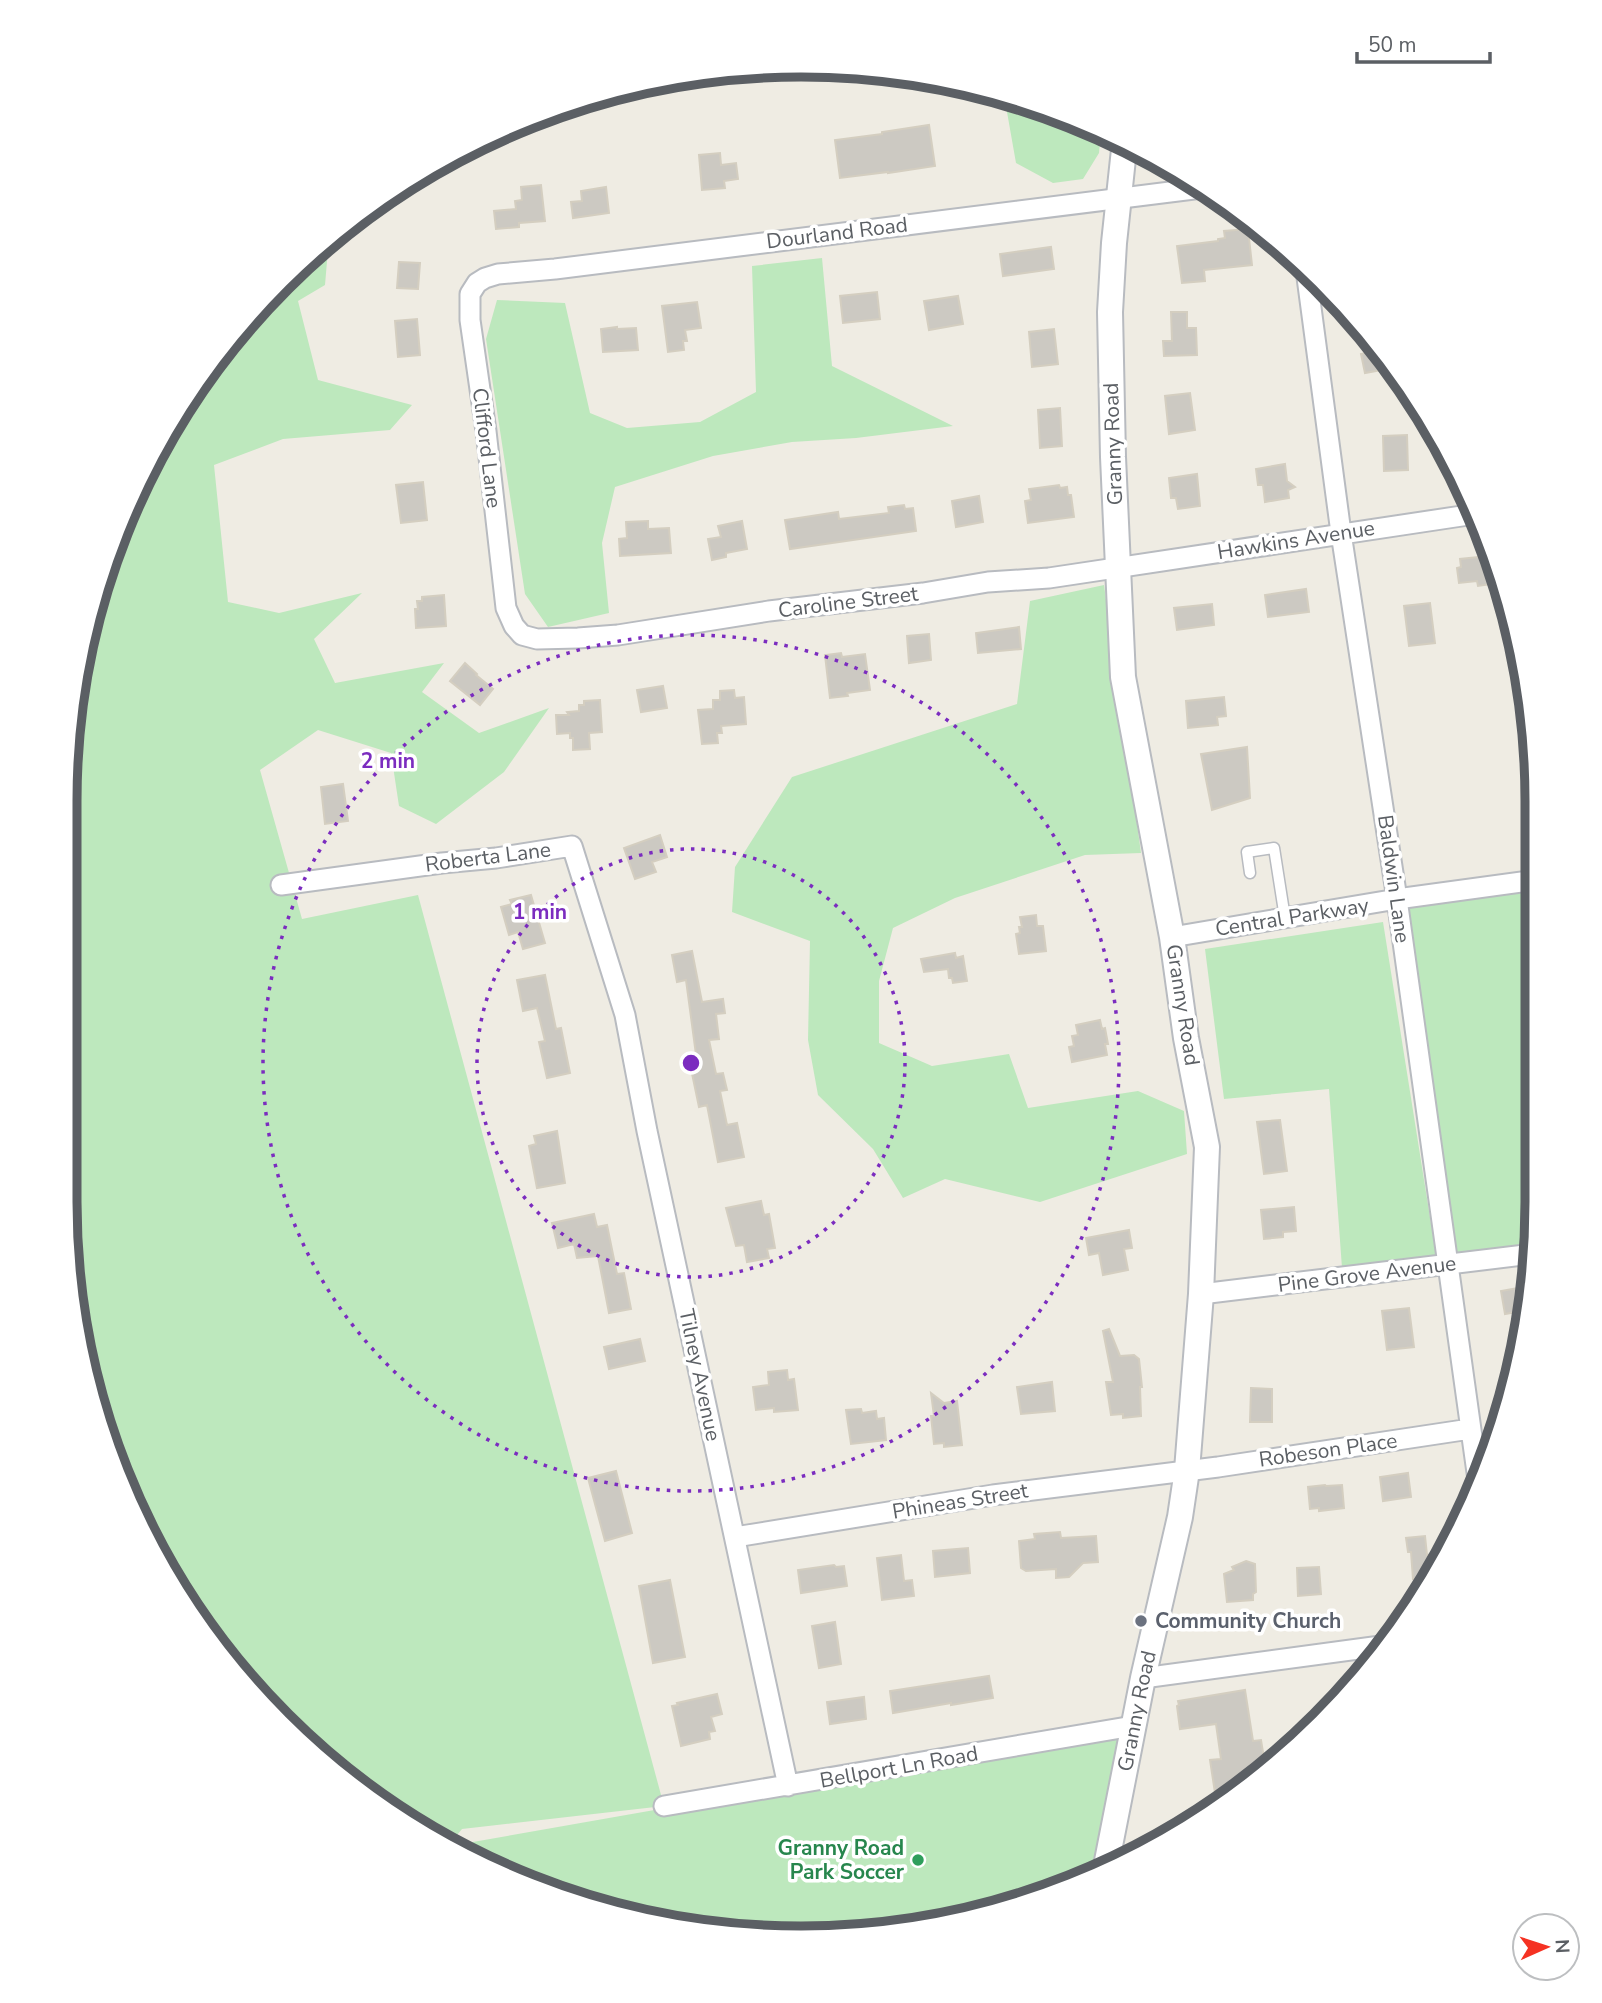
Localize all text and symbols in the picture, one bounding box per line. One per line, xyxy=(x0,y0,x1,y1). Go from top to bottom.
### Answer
scale bar xyxy=(1357,21,1490,65)
text: 50 m xyxy=(1368,31,1417,59)
street label: Dourland Road xyxy=(765,210,909,256)
street label: Granny Road xyxy=(1097,382,1129,506)
street label: Clifford Lane xyxy=(466,386,508,510)
street label: Hawkins Avenue xyxy=(1215,514,1377,566)
street label: Caroline Street xyxy=(776,579,920,624)
text: 2 min xyxy=(361,747,415,775)
street label: Baldwin Lane xyxy=(1371,813,1417,945)
street label: Roberta Lane xyxy=(424,835,552,879)
street label: Central Parkway xyxy=(1213,891,1371,943)
text: 1 min xyxy=(513,898,567,926)
street label: Granny Road xyxy=(1160,942,1206,1068)
centre of rings xyxy=(679,1051,703,1075)
street label: Pine Grove Avenue xyxy=(1276,1249,1458,1299)
street label: Tilney Avenue xyxy=(672,1306,728,1444)
street label: Robeson Place xyxy=(1257,1426,1399,1474)
street label: Phineas Street xyxy=(890,1476,1031,1526)
place label: Community Church xyxy=(1155,1607,1341,1635)
marker: Community Church xyxy=(1133,1613,1149,1629)
street label: Granny Road xyxy=(1111,1648,1163,1774)
street label: Bellport Ln Road xyxy=(818,1739,980,1795)
place label: Granny Road Park Soccer xyxy=(777,1834,905,1886)
marker: Granny Road Park Soccer xyxy=(910,1852,926,1868)
north arrow xyxy=(1511,1912,1581,1982)
text: N xyxy=(1549,1938,1575,1954)

